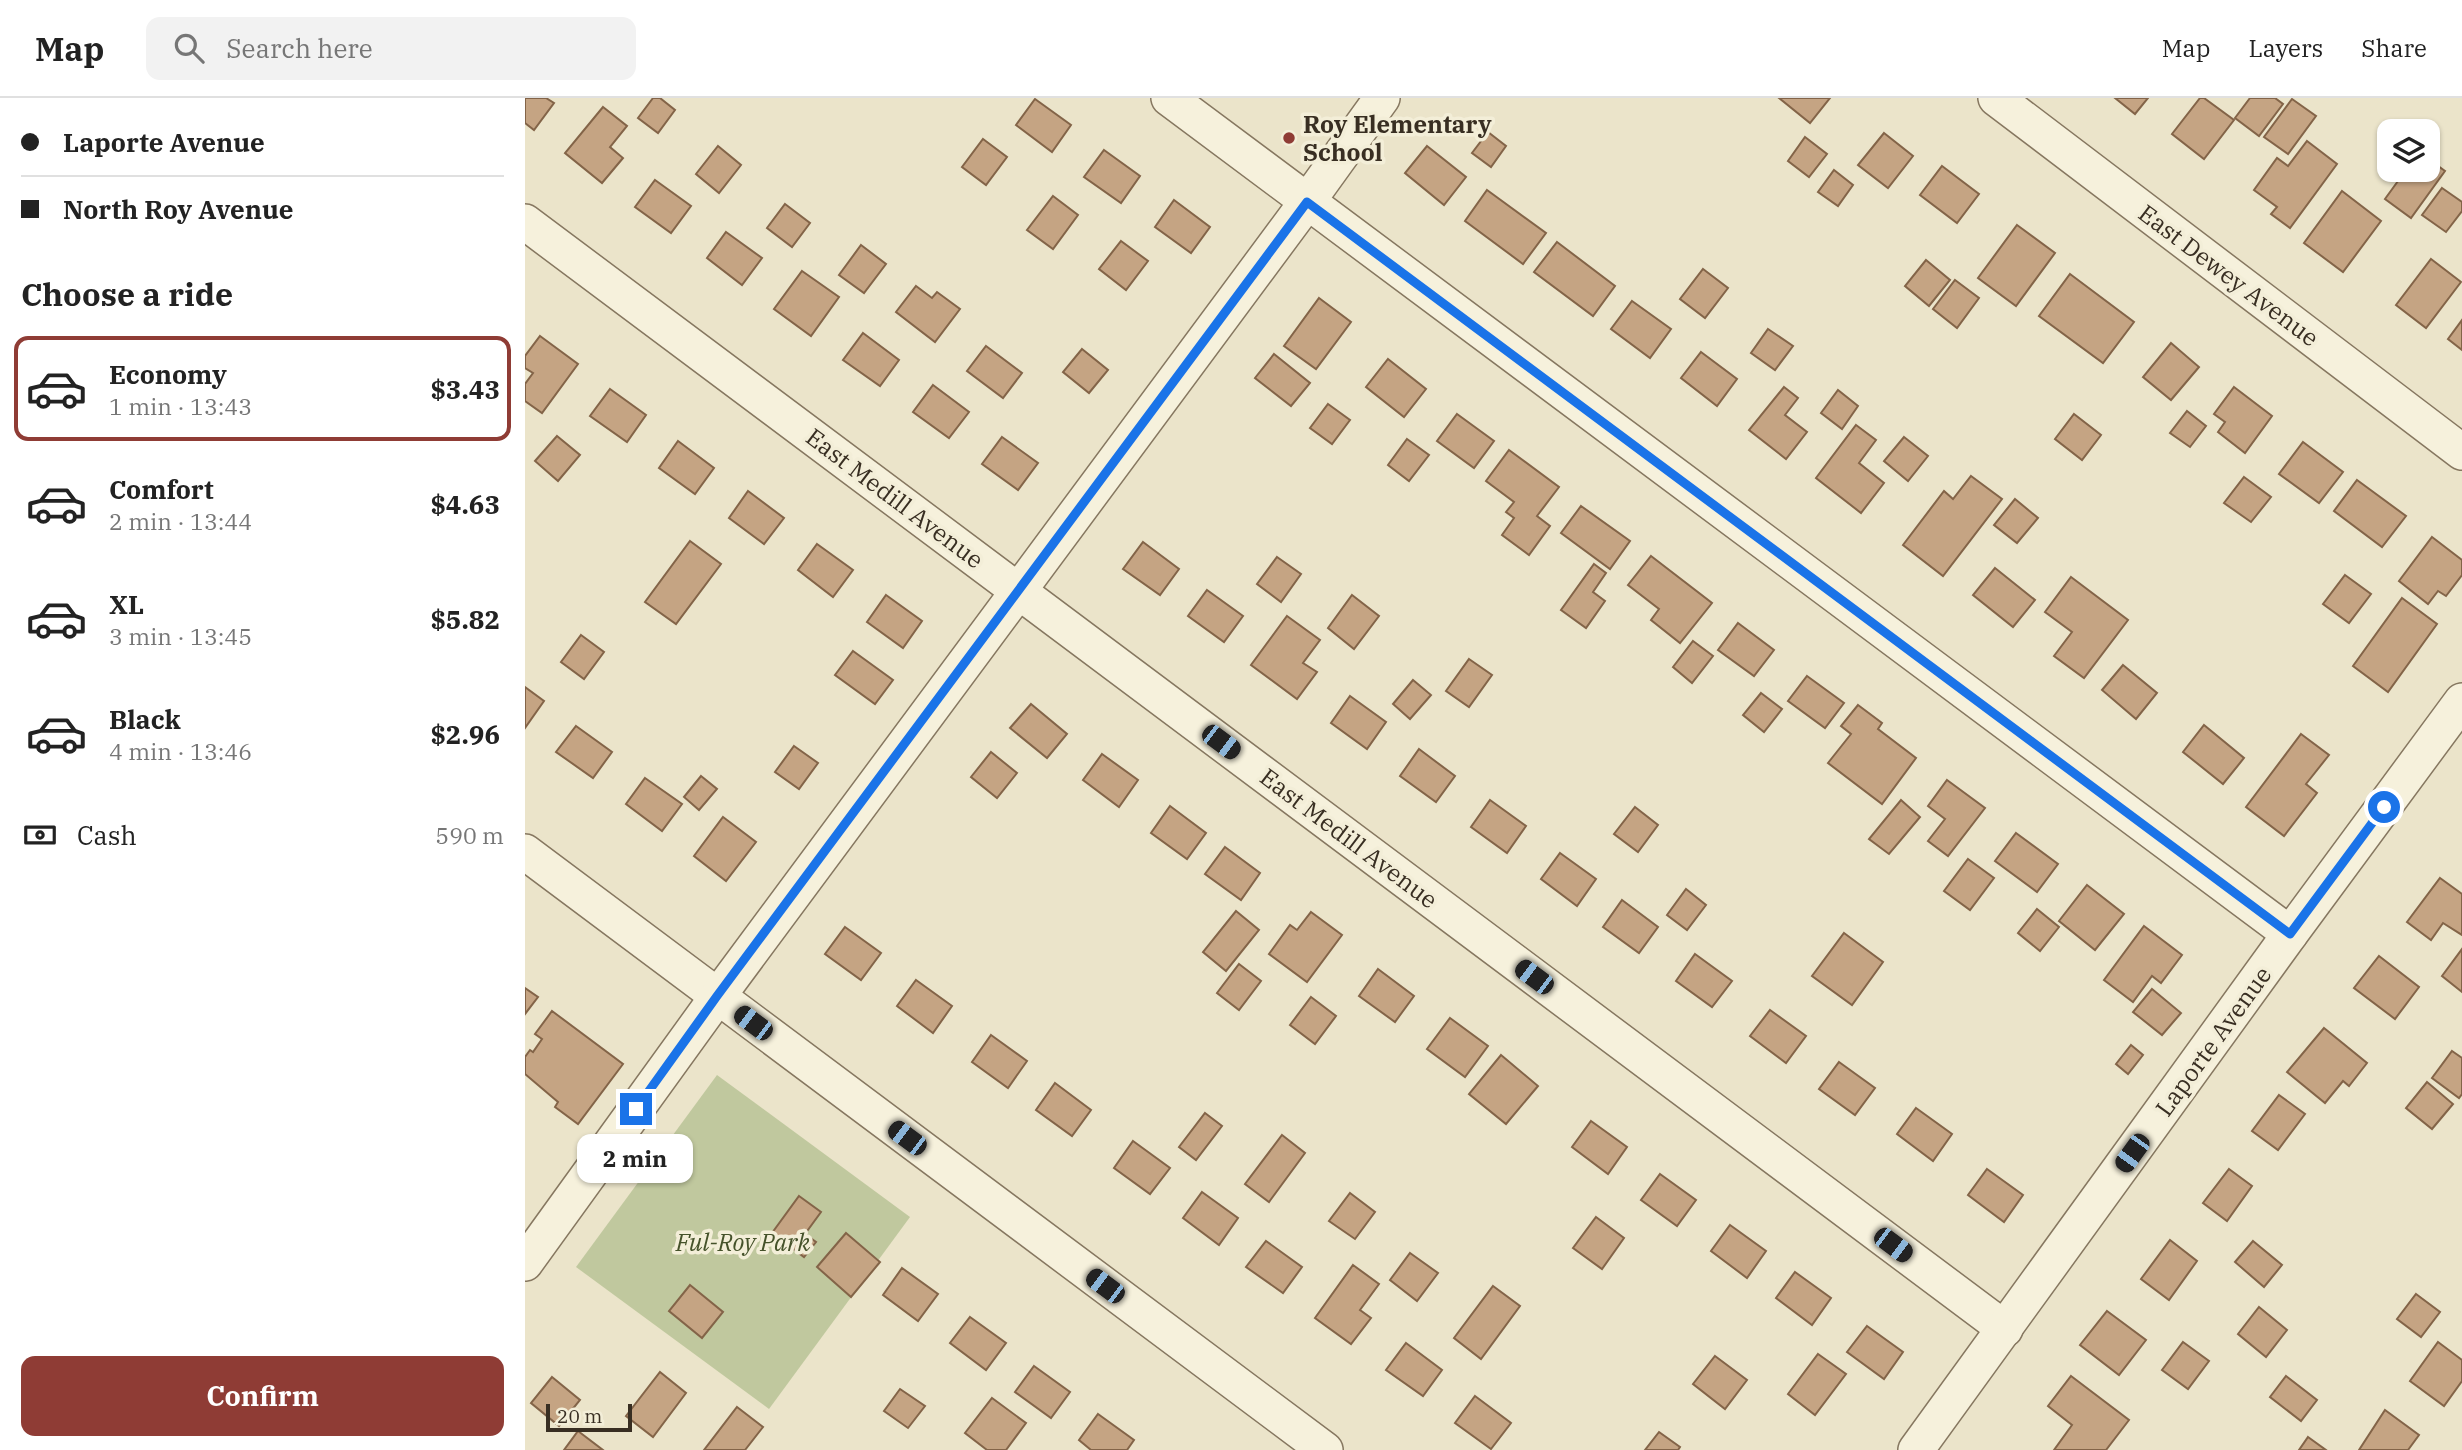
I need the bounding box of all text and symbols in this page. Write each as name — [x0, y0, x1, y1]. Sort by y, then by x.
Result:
search box — [146, 17, 636, 80]
text: Map — [35, 27, 104, 70]
icon: search — [170, 29, 208, 67]
text: Search here — [226, 31, 373, 65]
text: Map — [2162, 32, 2210, 64]
text: Layers — [2248, 32, 2323, 64]
text: Share — [2361, 32, 2427, 64]
place label: Roy Elementary School — [1303, 108, 1492, 168]
map controls — [2377, 119, 2440, 182]
button: layers — [2377, 119, 2440, 182]
text: Laporte Avenue — [63, 125, 265, 159]
marker: Roy Elementary School — [1281, 130, 1297, 146]
text: North Roy Avenue — [63, 192, 293, 226]
street label: East Dewey Avenue — [2132, 197, 2326, 353]
text: Choose a ride — [21, 273, 233, 315]
icon: car — [25, 357, 88, 420]
text: Economy — [109, 357, 227, 391]
text: $3.43 — [430, 372, 500, 406]
text: 1 min · 13:43 — [109, 391, 252, 421]
street label: East Medill Avenue — [800, 421, 990, 575]
icon: car — [25, 472, 88, 535]
text: Comfort — [109, 472, 214, 506]
text: $4.63 — [430, 487, 500, 521]
text: 2 min · 13:44 — [109, 506, 252, 536]
icon: car — [25, 587, 88, 650]
text: XL — [109, 587, 144, 621]
text: $5.82 — [430, 602, 500, 636]
text: 3 min · 13:45 — [109, 621, 252, 651]
icon: car — [25, 702, 88, 765]
text: Black — [109, 702, 181, 736]
text: $2.96 — [430, 717, 500, 751]
car — [1198, 721, 1245, 763]
text: 4 min · 13:46 — [109, 736, 252, 766]
street label: East Medill Avenue — [1254, 761, 1444, 915]
route start — [2368, 791, 2400, 823]
icon: cash — [21, 816, 59, 854]
text: Cash — [77, 818, 137, 852]
text: 590 m — [435, 820, 504, 850]
car — [1511, 956, 1558, 998]
street label: Laporte Avenue — [2148, 960, 2278, 1122]
car — [730, 1002, 777, 1044]
route end — [620, 1093, 652, 1125]
car — [884, 1117, 931, 1159]
car — [2112, 1130, 2153, 1176]
callout: 2 min — [578, 1134, 694, 1182]
text: 2 min — [603, 1143, 667, 1173]
car — [1870, 1224, 1917, 1266]
park label: Ful-Roy Park — [675, 1226, 810, 1258]
car — [1082, 1265, 1129, 1307]
button: Confirm — [21, 1356, 504, 1436]
scale bar — [546, 1401, 632, 1433]
text: 20 m — [557, 1404, 602, 1428]

